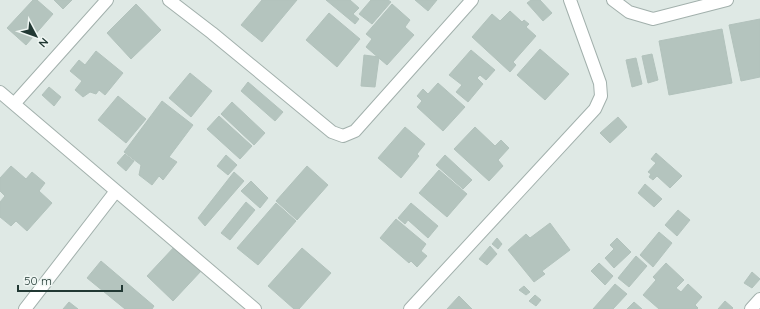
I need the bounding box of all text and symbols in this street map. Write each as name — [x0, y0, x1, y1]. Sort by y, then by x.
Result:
north arrow — [16, 16, 56, 56]
text: N — [36, 35, 51, 50]
scale bar — [18, 267, 122, 293]
text: 50 m — [24, 273, 52, 288]

